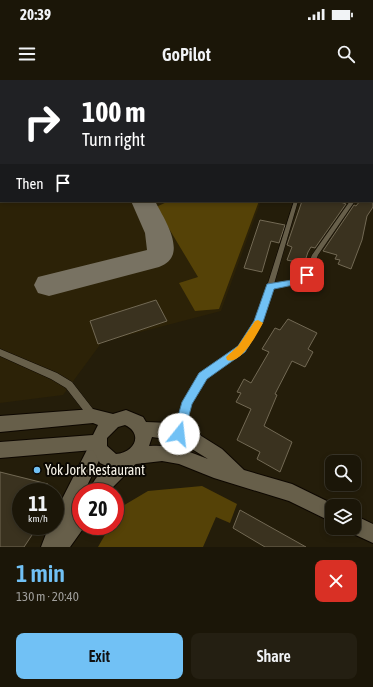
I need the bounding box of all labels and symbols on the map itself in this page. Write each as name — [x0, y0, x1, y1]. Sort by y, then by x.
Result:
pin — [290, 258, 324, 292]
position arrow — [158, 413, 200, 455]
place label: Yok Jork Restaurant — [45, 462, 145, 478]
marker: Yok Jork Restaurant — [32, 465, 42, 475]
speed limit sign: 20 — [72, 483, 124, 535]

